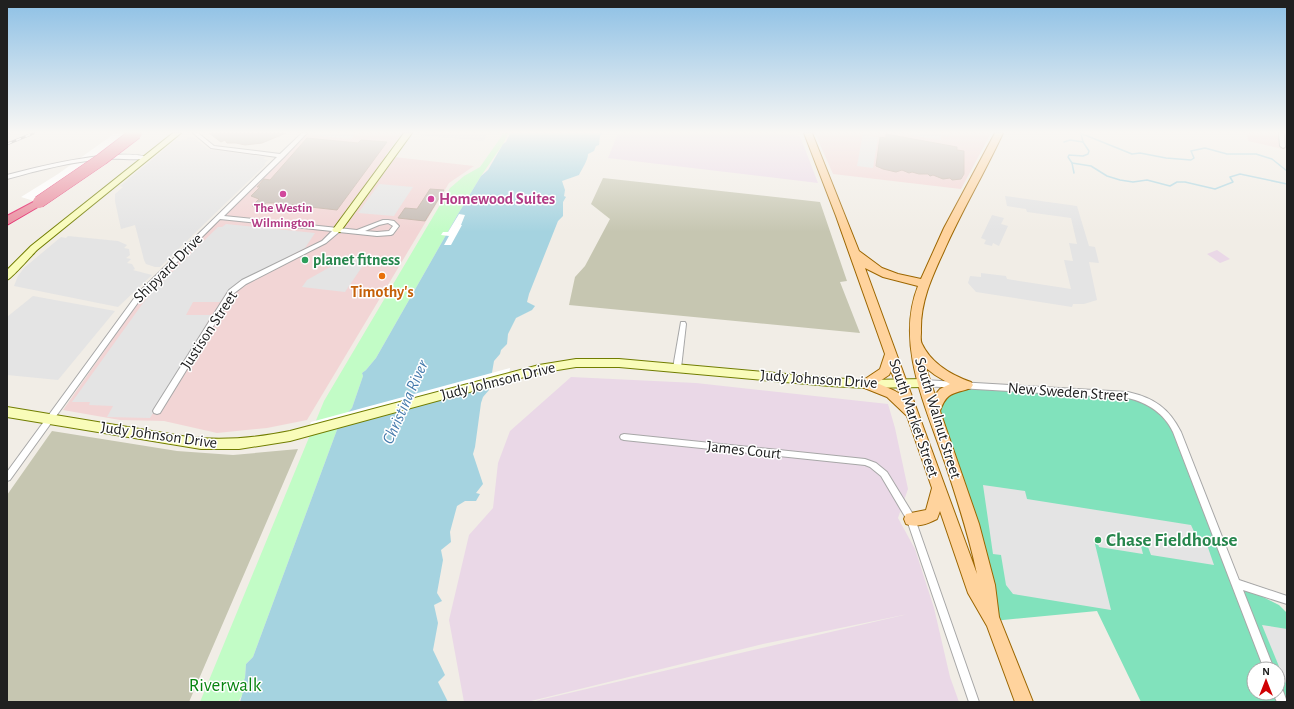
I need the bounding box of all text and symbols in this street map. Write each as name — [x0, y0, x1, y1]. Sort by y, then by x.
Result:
marker: The Westin Wilmington — [278, 189, 288, 199]
place label: Homewood Suites — [439, 191, 555, 207]
marker: Homewood Suites — [426, 194, 436, 204]
place label: The Westin Wilmington — [251, 202, 315, 230]
street label: Shipyard Drive — [130, 230, 206, 306]
place label: planet fitness — [313, 252, 400, 268]
marker: planet fitness — [300, 255, 310, 265]
marker: Timothy's — [377, 271, 387, 281]
place label: Timothy's — [350, 284, 414, 301]
street label: Justison Street — [178, 288, 240, 372]
street label: South Walnut Street — [912, 355, 964, 481]
water label: Christina River — [379, 357, 431, 446]
street label: South Market Street — [886, 357, 942, 479]
street label: Judy Johnson Drive — [439, 359, 557, 404]
street label: Judy Johnson Drive — [760, 367, 878, 392]
street label: New Sweden Street — [1007, 380, 1129, 404]
street label: Judy Johnson Drive — [100, 419, 218, 452]
street label: James Court — [706, 438, 782, 462]
place label: Chase Fieldhouse — [1106, 531, 1238, 550]
marker: Chase Fieldhouse — [1093, 535, 1103, 545]
north arrow — [1246, 661, 1286, 701]
text: N — [1262, 666, 1270, 677]
park label: Riverwalk — [189, 676, 262, 695]

